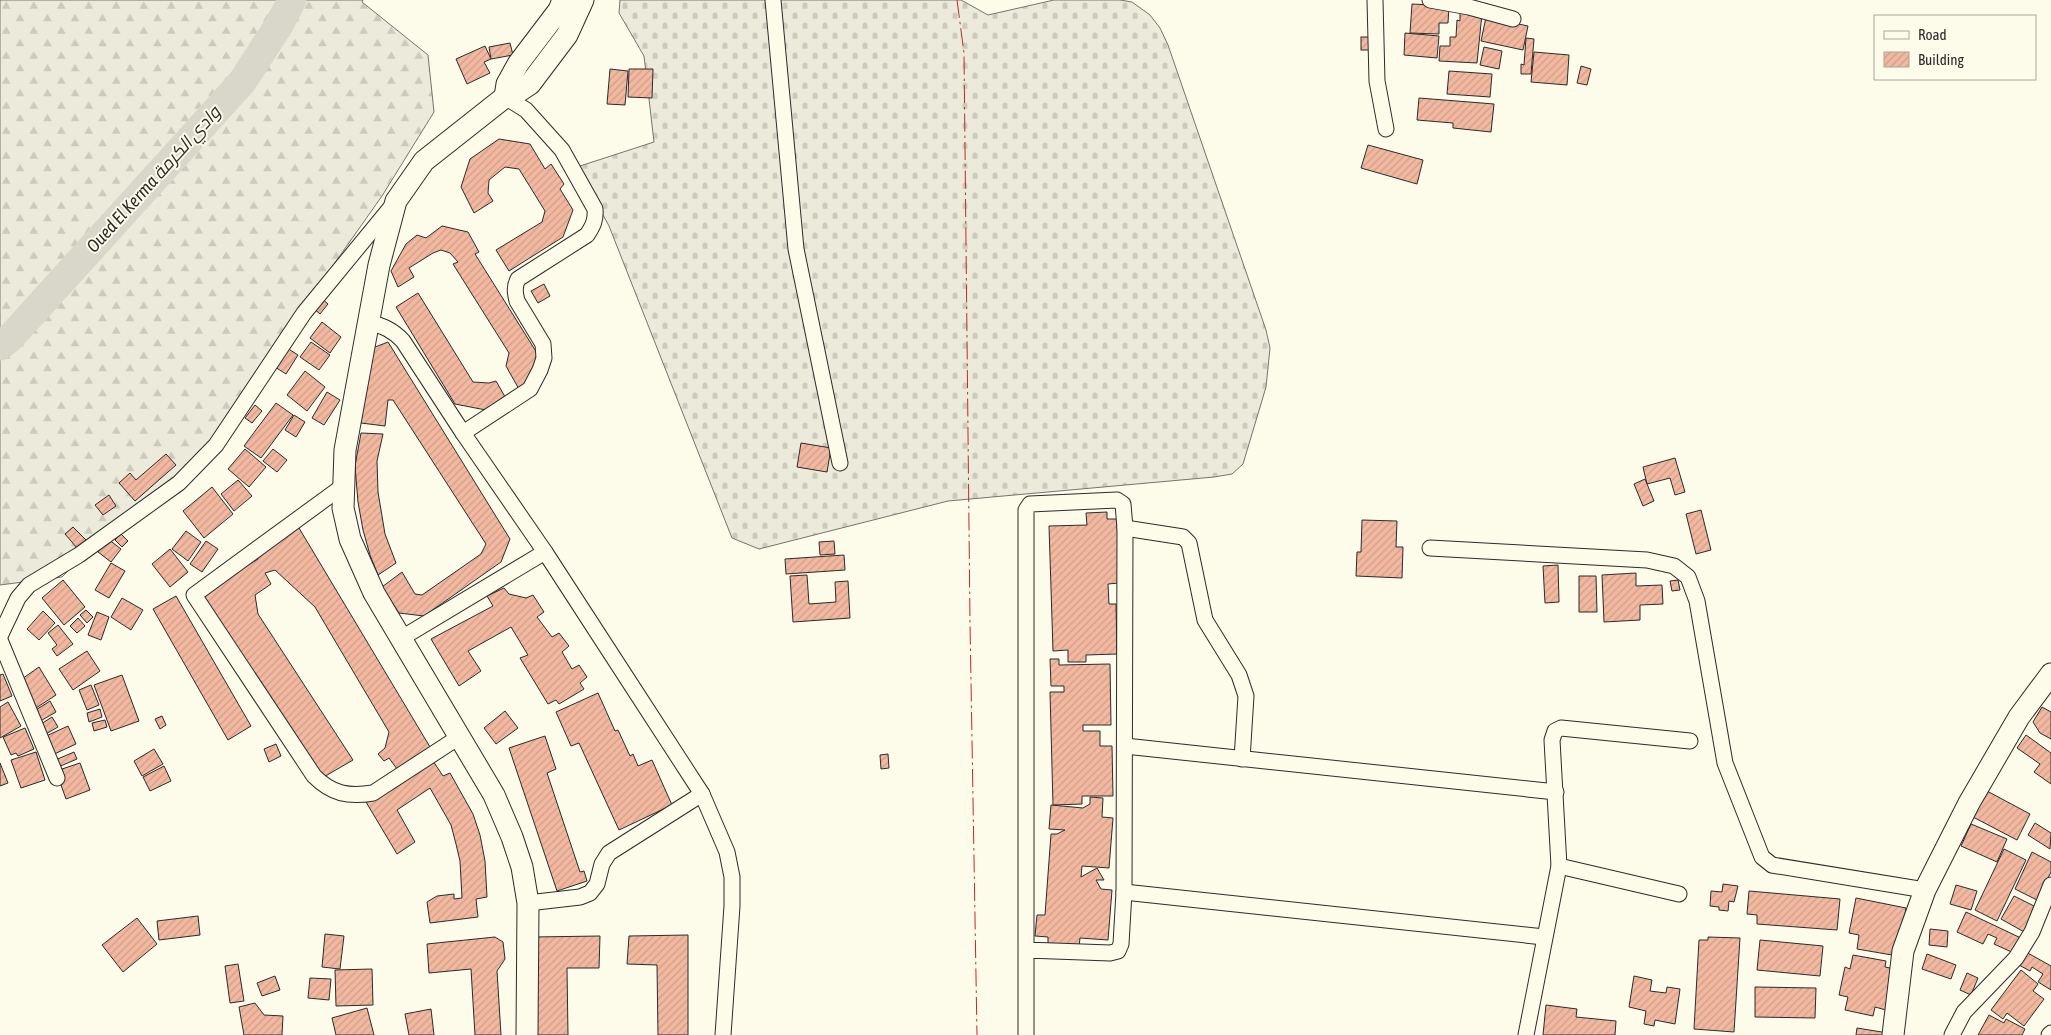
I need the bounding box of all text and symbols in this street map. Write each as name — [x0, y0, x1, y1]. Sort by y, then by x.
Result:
legend — [1874, 15, 2036, 80]
text: Road — [1918, 26, 1947, 43]
text: Building — [1918, 51, 1964, 68]
water label: Oued El Kerma وادي الكرمة — [82, 101, 228, 259]

